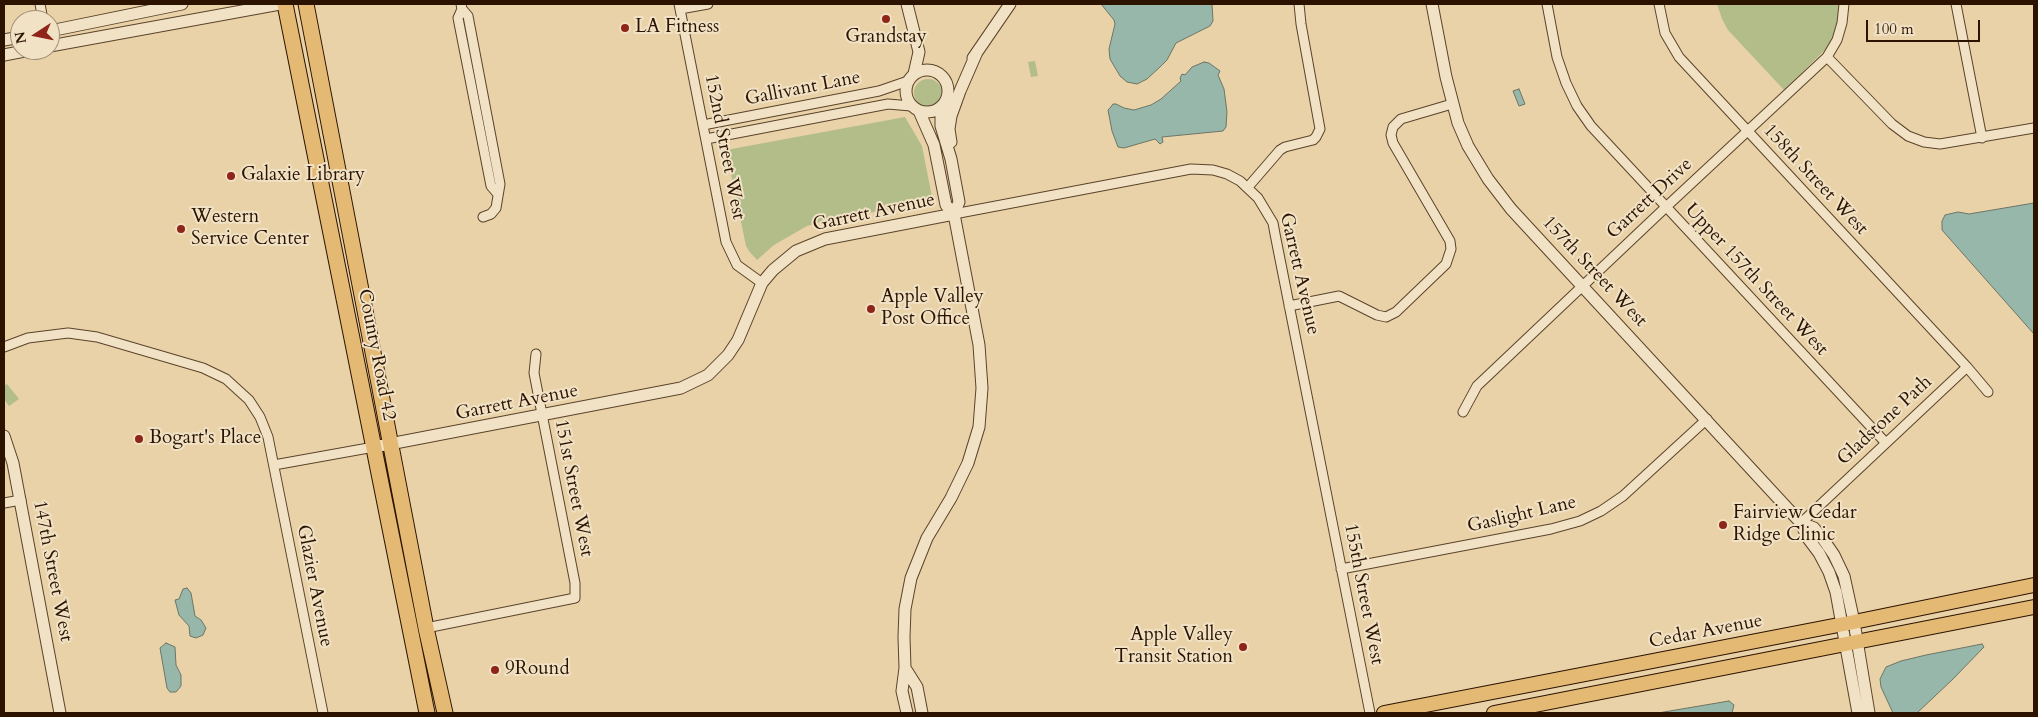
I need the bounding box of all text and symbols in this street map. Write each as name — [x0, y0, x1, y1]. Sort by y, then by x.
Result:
north arrow — [10, 10, 60, 60]
scale bar — [1868, 10, 1982, 42]
marker: Grandstay — [880, 13, 892, 25]
place label: LA Fitness — [635, 17, 719, 39]
text: 100 m — [1874, 19, 1914, 39]
marker: LA Fitness — [619, 22, 631, 34]
place label: Grandstay — [845, 27, 927, 49]
text: N — [10, 30, 31, 46]
street label: Gallivant Lane — [743, 67, 863, 111]
street label: 152nd Street West — [699, 72, 749, 222]
street label: 158th Street West — [1758, 120, 1872, 240]
street label: Garrett Drive — [1602, 154, 1698, 244]
place label: Galaxie Library — [241, 165, 365, 187]
marker: Galaxie Library — [225, 170, 237, 182]
street label: Garrett Avenue — [811, 189, 937, 237]
street label: Upper 157th Street West — [1679, 199, 1833, 361]
place label: Western Service Center — [191, 207, 309, 251]
street label: Garrett Avenue — [1274, 211, 1324, 337]
street label: 157th Street West — [1537, 212, 1651, 332]
marker: Western Service Center — [175, 223, 187, 235]
street label: County Road 42 — [352, 287, 400, 423]
place label: Apple Valley Post Office — [881, 287, 984, 331]
marker: Apple Valley Post Office — [865, 303, 877, 315]
street label: Gladstone Path — [1833, 371, 1937, 471]
street label: Garrett Avenue — [454, 380, 580, 426]
street label: 151st Street West — [549, 417, 597, 559]
place label: Bogart's Place — [149, 428, 261, 450]
marker: Bogart's Place — [133, 433, 145, 445]
street label: Gaslight Lane — [1465, 491, 1579, 539]
street label: 147th Street West — [27, 498, 77, 644]
place label: Fairview Cedar Ridge Clinic — [1733, 503, 1857, 547]
marker: Fairview Cedar Ridge Clinic — [1717, 519, 1729, 531]
street label: 155th Street West — [1338, 521, 1388, 667]
street label: Glazier Avenue — [291, 523, 337, 649]
street label: Cedar Avenue — [1647, 610, 1765, 654]
place label: Apple Valley Transit Station — [1114, 625, 1233, 669]
marker: Apple Valley Transit Station — [1237, 641, 1249, 653]
place label: 9Round — [505, 659, 570, 681]
marker: 9Round — [489, 664, 501, 676]

